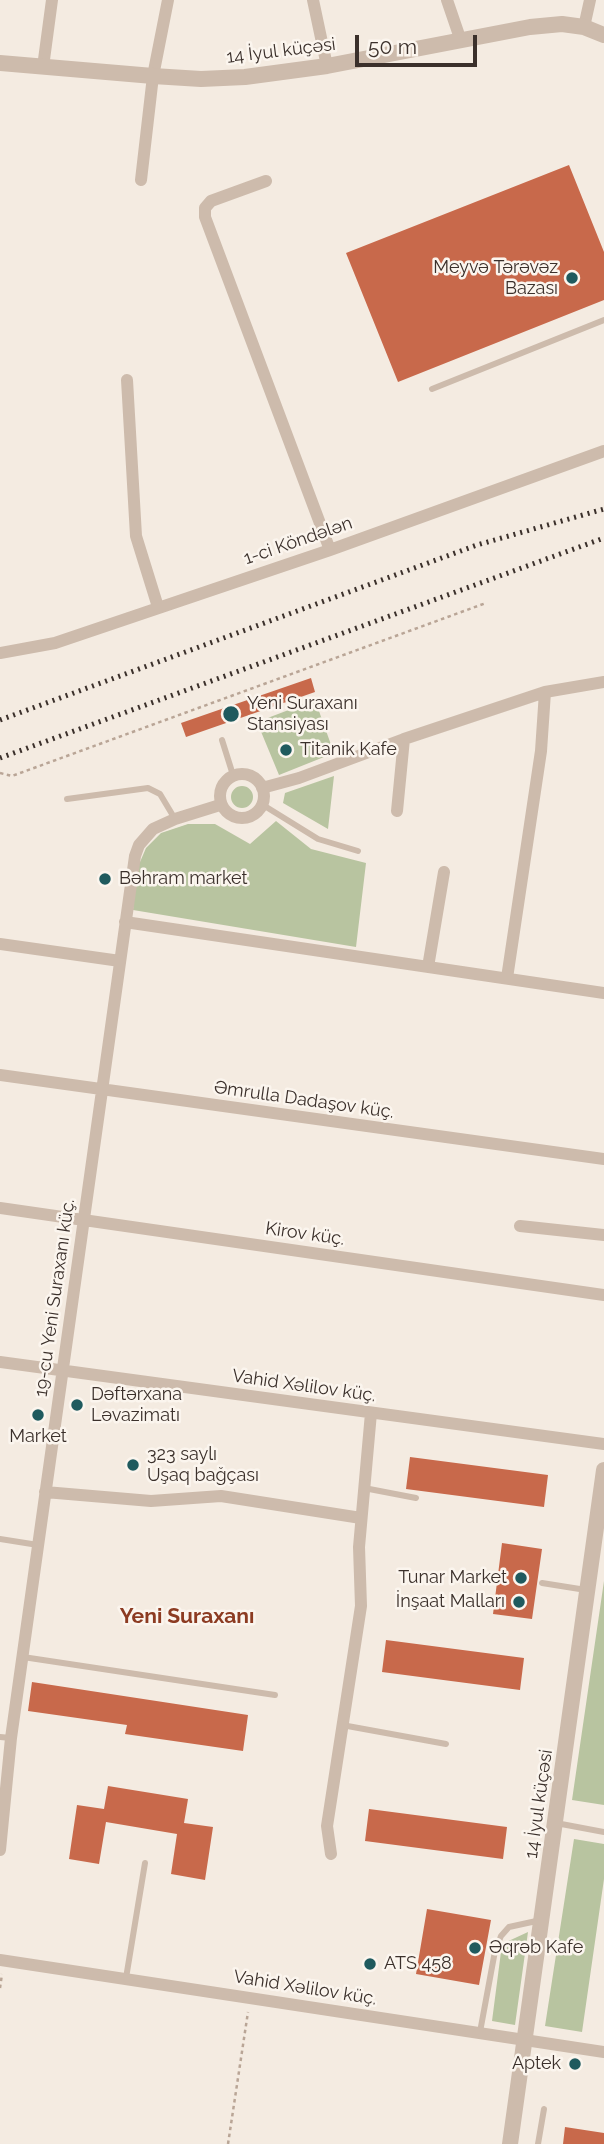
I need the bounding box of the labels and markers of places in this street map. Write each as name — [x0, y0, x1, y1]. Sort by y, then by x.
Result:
place label: Meyvə Tərəvəz Bazası — [433, 257, 558, 300]
marker: Meyvə Tərəvəz Bazası — [564, 270, 580, 286]
place label: Yeni Suraxanı Stansiyası — [247, 693, 358, 736]
marker: Yeni Suraxanı Stansiyası — [221, 704, 241, 724]
place label: Titanik Kafe — [300, 739, 397, 761]
marker: Titanik Kafe — [278, 742, 294, 758]
place label: Bәhram market — [119, 868, 248, 890]
marker: Bәhram market — [97, 871, 113, 887]
place label: Dəftərxana Ləvazimatı — [91, 1384, 182, 1426]
marker: Dəftərxana Ləvazimatı — [69, 1397, 85, 1413]
marker: Market — [30, 1407, 46, 1423]
place label: Market — [9, 1426, 67, 1448]
place label: 323 saylı Uşaq bağçası — [147, 1444, 259, 1486]
marker: 323 saylı Uşaq bağçası — [125, 1457, 141, 1473]
place label: Tunar Market — [398, 1567, 507, 1589]
marker: Tunar Market — [513, 1570, 529, 1586]
place label: İnşaat Malları — [396, 1591, 505, 1613]
marker: İnşaat Malları — [511, 1594, 527, 1610]
place label: Əqrəb Kafe — [489, 1937, 583, 1959]
marker: Əqrəb Kafe — [467, 1940, 483, 1956]
place label: ATS 458 — [384, 1953, 452, 1975]
marker: ATS 458 — [362, 1956, 378, 1972]
place label: Aptek — [512, 2053, 561, 2075]
marker: Aptek — [567, 2056, 583, 2072]

